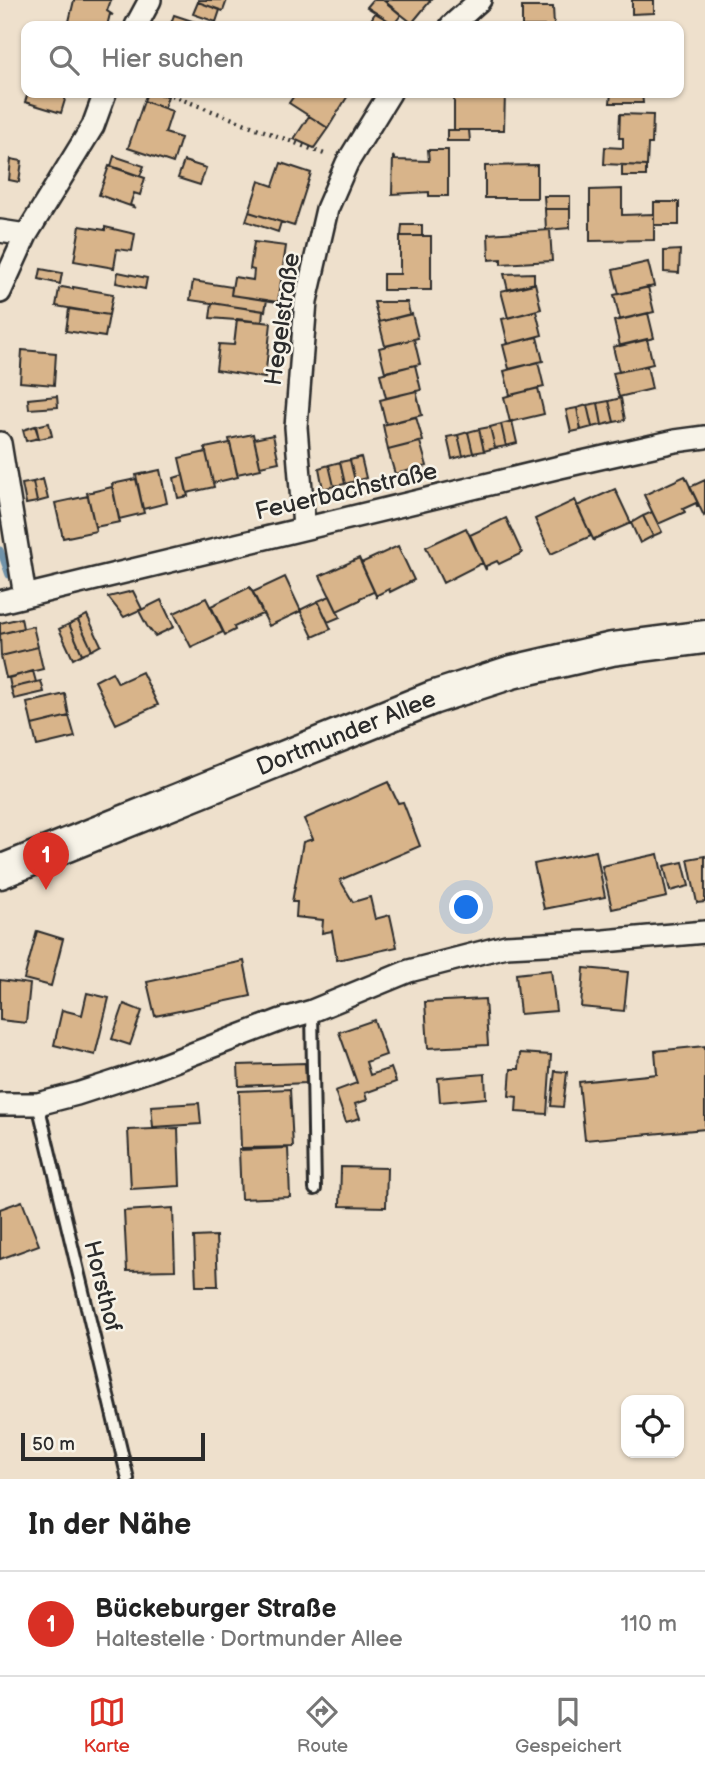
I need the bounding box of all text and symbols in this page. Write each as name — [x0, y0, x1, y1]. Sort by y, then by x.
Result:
search box — [21, 21, 684, 98]
icon: search — [45, 41, 83, 79]
text: Hier suchen — [101, 44, 244, 75]
street label: Hegelstraße — [259, 251, 306, 387]
street label: Feuerbachstraße — [252, 456, 440, 527]
street label: Dortmunder Allee — [252, 684, 440, 782]
pin: 1 — [23, 832, 69, 890]
your location — [449, 890, 483, 924]
street label: Horsthof — [77, 1237, 128, 1335]
map controls — [621, 1395, 684, 1458]
button: locate — [621, 1395, 684, 1458]
scale bar — [21, 1430, 205, 1462]
text: 50 m — [32, 1433, 75, 1456]
text: In der Nähe — [28, 1507, 191, 1543]
text: Bückeburger Straße — [95, 1594, 337, 1625]
text: 1 — [46, 1610, 56, 1638]
text: 110 m — [620, 1610, 677, 1638]
text: Haltestelle · Dortmunder Allee — [95, 1625, 403, 1653]
tab: Karte — [83, 1693, 130, 1758]
tab: Route — [297, 1693, 348, 1758]
tab: Gespeichert — [515, 1693, 622, 1758]

